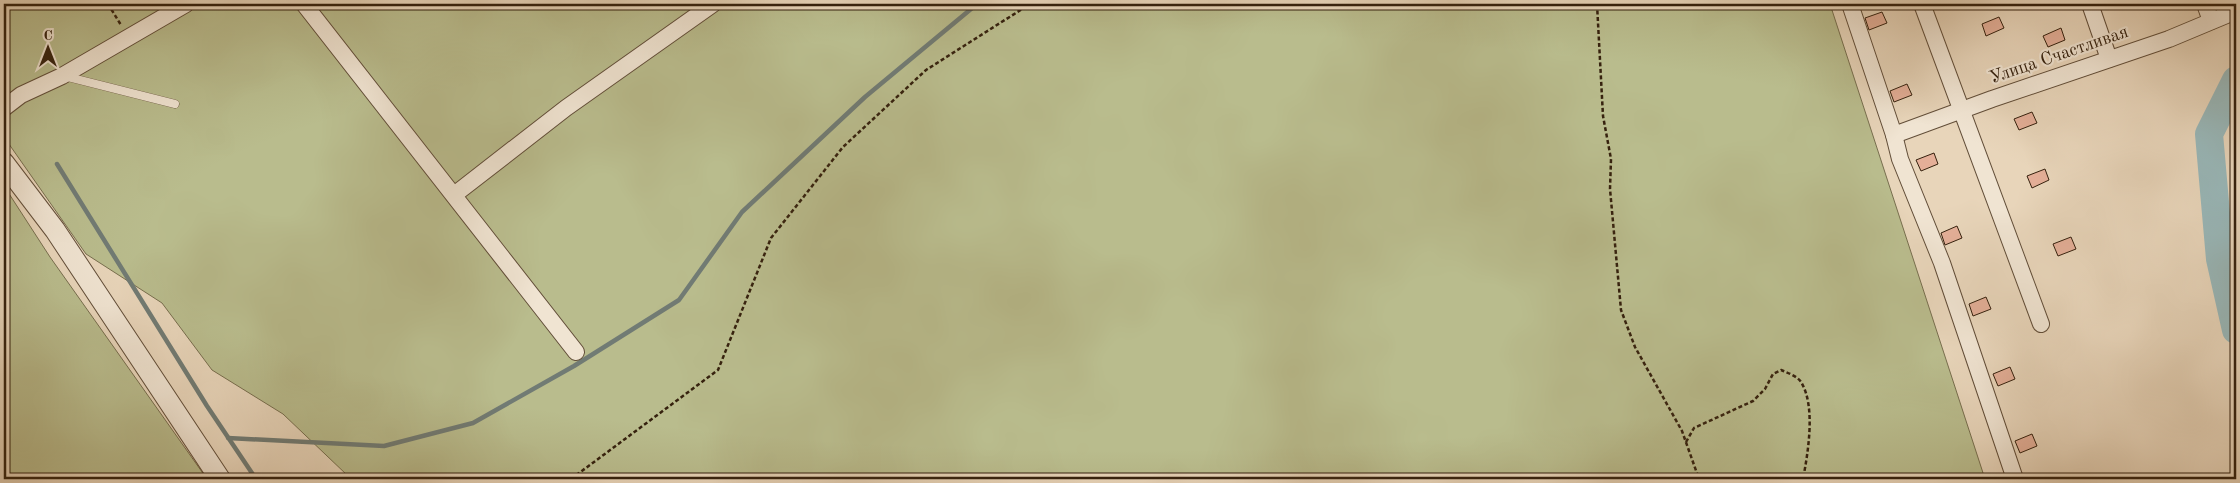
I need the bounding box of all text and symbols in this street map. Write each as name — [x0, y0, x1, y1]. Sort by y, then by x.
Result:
north arrow — [22, 22, 72, 72]
street label: Улица Счастливая — [1987, 23, 2131, 87]
text: С — [43, 29, 53, 43]

